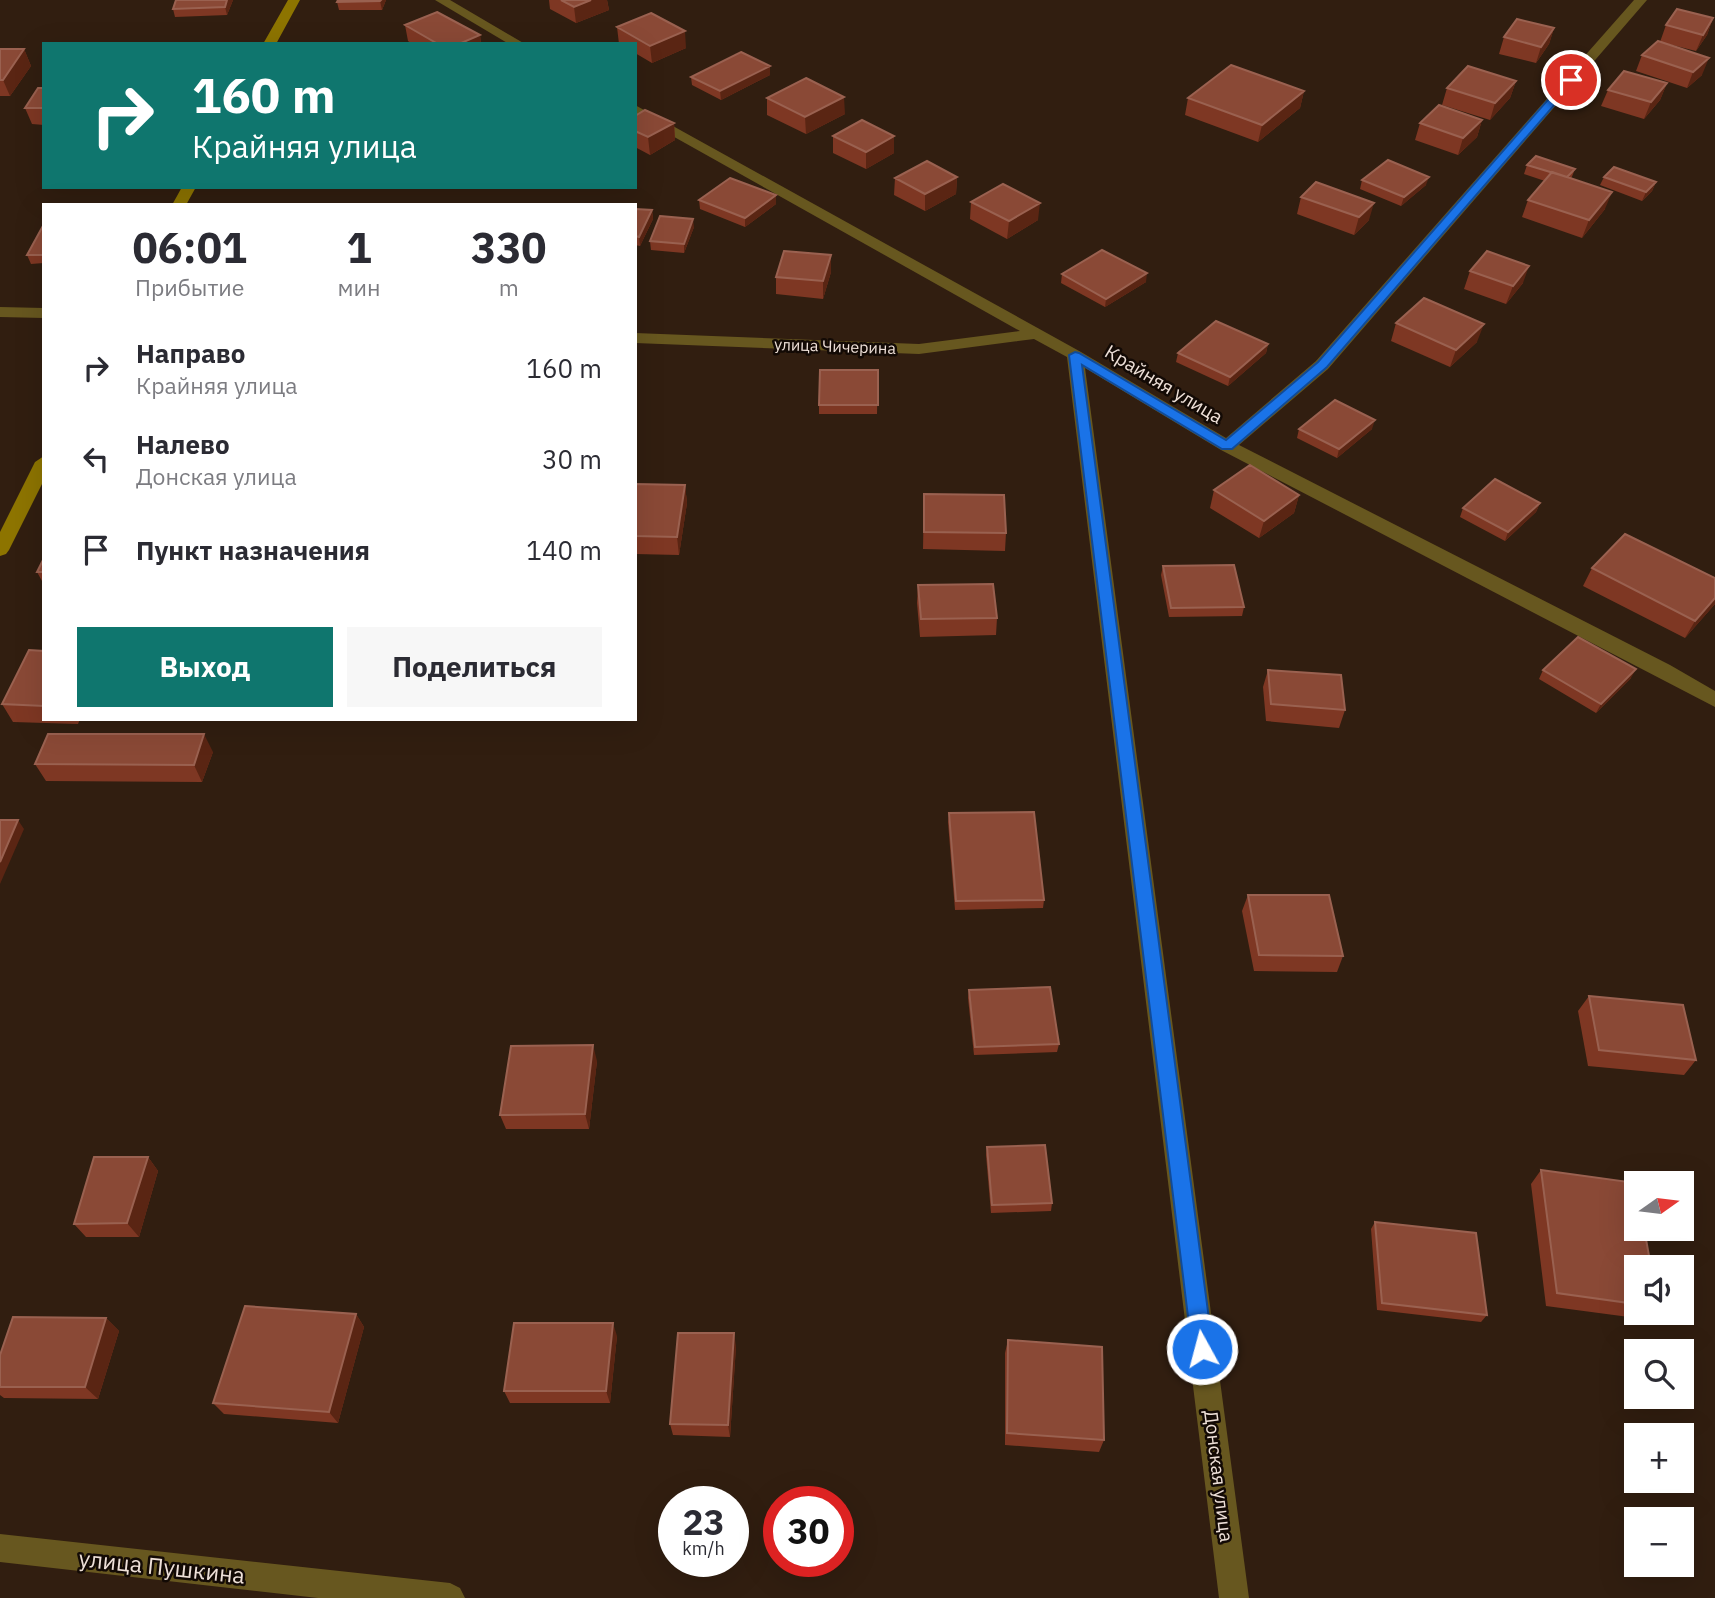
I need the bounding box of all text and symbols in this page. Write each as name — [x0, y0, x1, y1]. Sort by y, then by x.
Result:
pin — [1541, 50, 1601, 110]
icon: arrive — [1552, 61, 1590, 99]
text: 160 m — [192, 63, 336, 126]
icon: right — [77, 70, 168, 161]
text: Крайняя улица — [192, 125, 417, 167]
text: 06:01 — [132, 220, 247, 275]
text: 1 — [346, 220, 372, 275]
text: 330 — [471, 220, 547, 275]
text: Прибытие — [135, 272, 244, 302]
text: мин — [337, 272, 381, 302]
text: m — [499, 272, 519, 302]
street label: улица Чичерина — [774, 334, 897, 358]
text: Направо — [136, 336, 245, 370]
street label: Крайняя улица — [1101, 339, 1227, 429]
icon: right — [77, 349, 115, 387]
text: 160 m — [526, 351, 602, 385]
text: Крайняя улица — [136, 370, 298, 400]
text: Налево — [136, 427, 230, 461]
icon: left — [77, 440, 115, 478]
text: 30 m — [542, 442, 602, 476]
text: Донская улица — [136, 461, 297, 491]
icon: arrive — [77, 531, 115, 569]
text: Пункт назначения — [136, 533, 370, 567]
text: 140 m — [526, 533, 602, 567]
button: Выход — [77, 627, 333, 707]
button: Поделиться — [347, 627, 602, 707]
north arrow — [1624, 1171, 1694, 1241]
map controls — [1624, 1171, 1694, 1577]
button: sound — [1624, 1255, 1694, 1325]
position arrow — [1165, 1312, 1239, 1386]
button: search — [1624, 1339, 1694, 1409]
street label: Донская улица — [1199, 1409, 1239, 1543]
button: + — [1624, 1423, 1694, 1493]
speed limit sign: 30 — [763, 1486, 854, 1577]
text: 23 — [682, 1499, 725, 1545]
button: − — [1624, 1507, 1694, 1577]
text: km/h — [682, 1537, 725, 1560]
street label: улица Пушкина — [77, 1542, 247, 1590]

